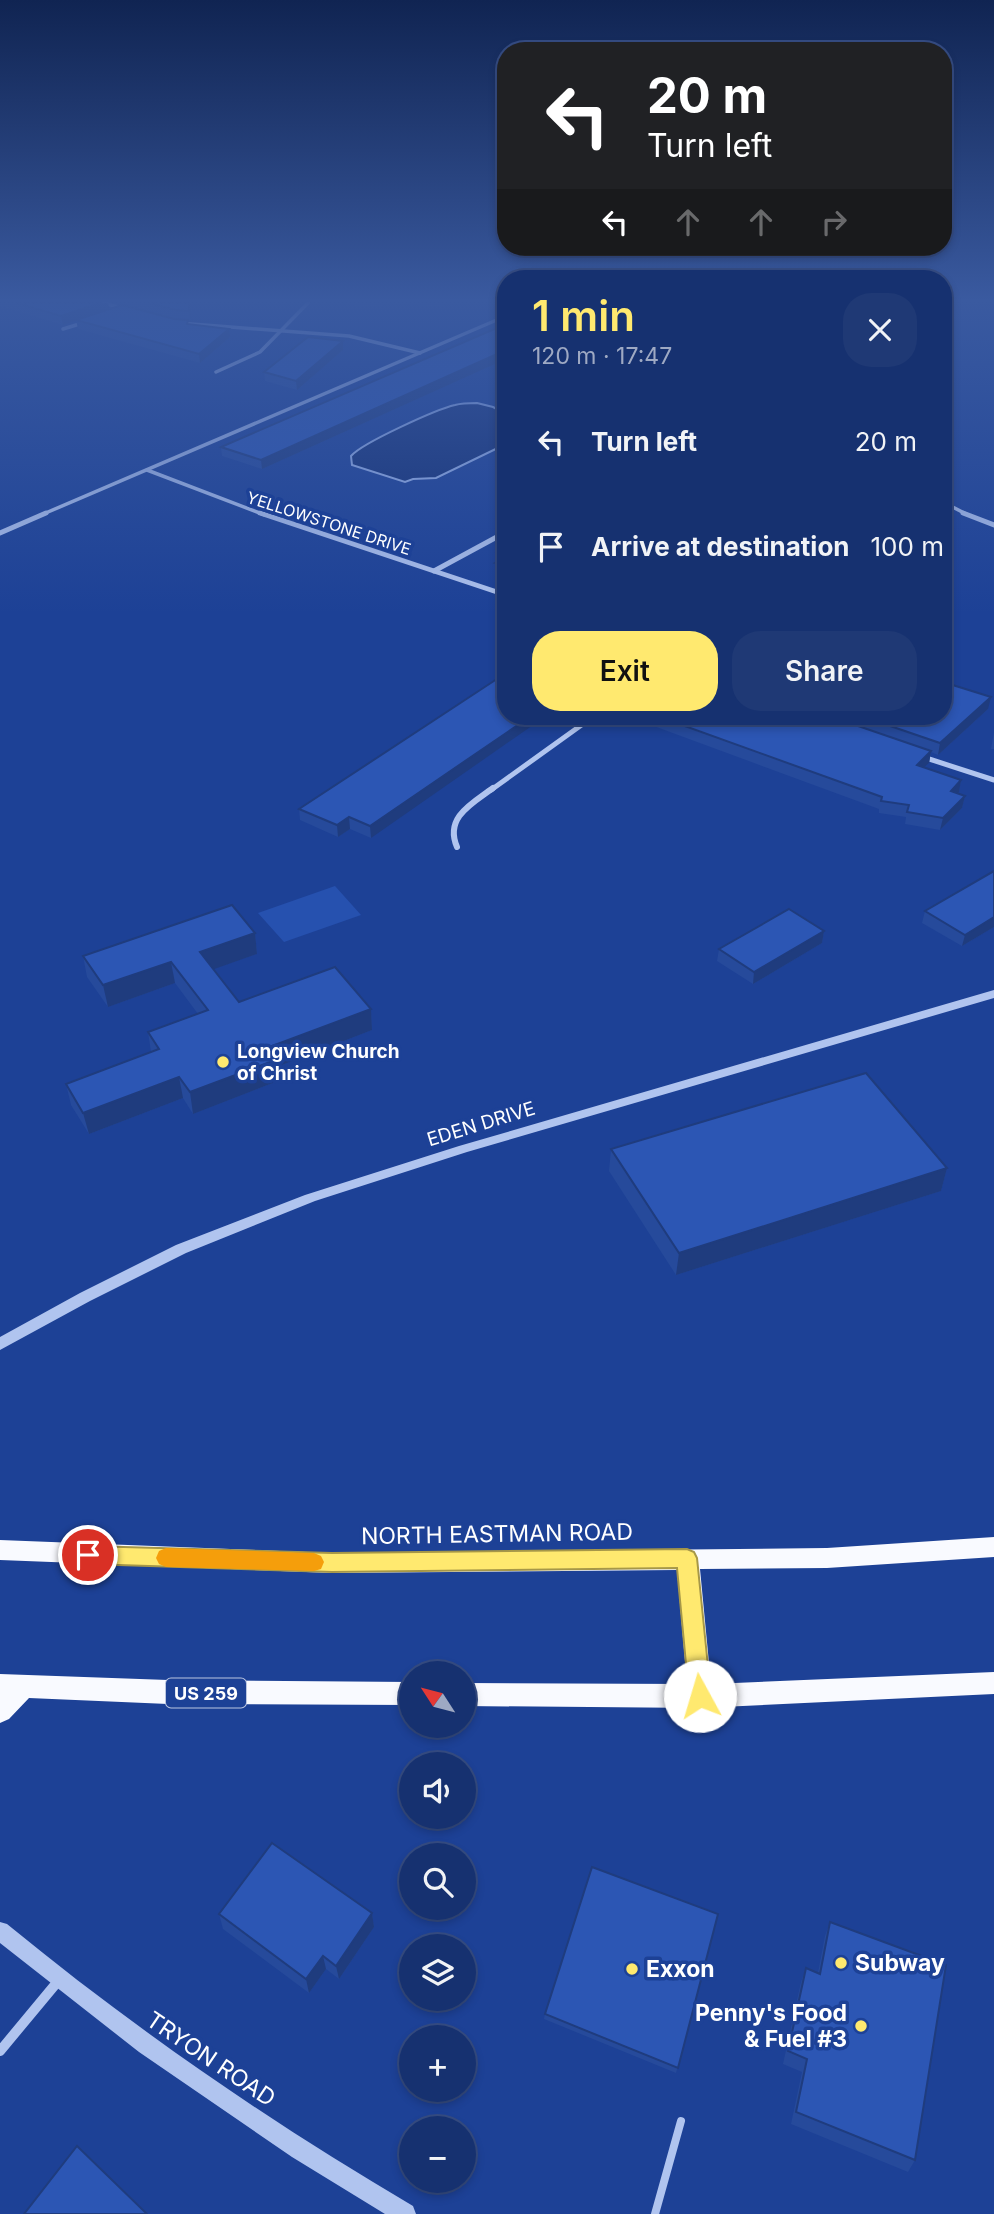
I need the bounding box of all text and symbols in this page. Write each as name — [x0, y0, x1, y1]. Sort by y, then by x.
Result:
text: 20 m — [647, 66, 767, 125]
icon: left — [532, 70, 623, 161]
text: Turn left — [647, 126, 772, 165]
icon: left — [596, 203, 634, 241]
icon: ahead — [669, 203, 707, 241]
icon: ahead — [742, 203, 780, 241]
icon: right — [815, 203, 853, 241]
text: 1 min — [532, 290, 635, 341]
button: close — [843, 293, 917, 367]
text: 120 m · 17:47 — [532, 342, 672, 370]
icon: left — [532, 423, 570, 461]
text: Turn left — [591, 426, 697, 457]
text: 20 m — [855, 426, 917, 457]
street label: YELLOWSTONE DRIVE — [244, 487, 414, 559]
icon: arrive — [532, 528, 570, 566]
text: Arrive at destination — [591, 531, 850, 562]
text: 100 m — [871, 531, 944, 562]
button: Exit — [532, 631, 718, 711]
button: Share — [732, 631, 917, 711]
place label: Longview Church of Christ — [237, 1040, 399, 1085]
marker: Longview Church of Christ — [215, 1054, 231, 1070]
street label: EDEN DRIVE — [424, 1097, 538, 1151]
street label: NORTH EASTMAN ROAD — [361, 1518, 633, 1550]
pin — [58, 1525, 118, 1585]
icon: arrive — [69, 1536, 107, 1574]
position arrow — [663, 1659, 737, 1733]
north arrow — [399, 1661, 476, 1738]
map controls — [399, 1661, 476, 2193]
road number: US 259 — [166, 1678, 246, 1708]
button: sound — [399, 1752, 476, 1829]
button: search — [399, 1843, 476, 1920]
button: layers — [399, 1934, 476, 2011]
place label: Subway — [855, 1949, 945, 1977]
place label: Exxon — [646, 1955, 715, 1983]
marker: Subway — [833, 1955, 849, 1971]
marker: Exxon — [624, 1961, 640, 1977]
place label: Penny's Food & Fuel #3 — [695, 1999, 847, 2053]
street label: TRYON ROAD — [141, 2006, 281, 2112]
marker: Penny's Food & Fuel #3 — [853, 2018, 869, 2034]
button: + — [399, 2025, 476, 2102]
button: − — [399, 2116, 476, 2193]

